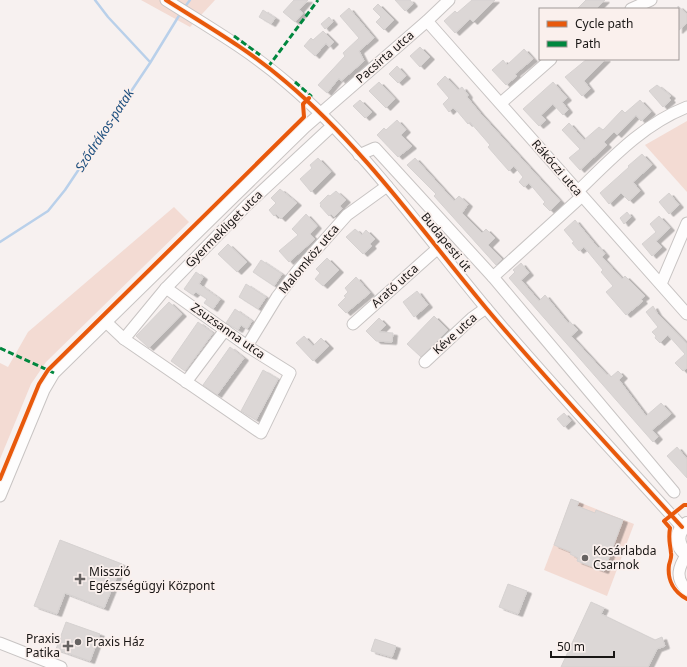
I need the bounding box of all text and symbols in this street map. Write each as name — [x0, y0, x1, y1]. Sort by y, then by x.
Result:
legend — [539, 8, 679, 60]
text: Cycle path — [575, 15, 633, 32]
street label: Pacsirta utca — [352, 27, 417, 87]
text: Path — [575, 35, 601, 52]
water label: Sződrákos-patak — [70, 84, 138, 175]
street label: Rákóczi utca — [528, 136, 587, 200]
street label: Gyermekliget utca — [181, 186, 266, 271]
street label: Budapesti út — [417, 209, 476, 275]
street label: Malomköz utca — [275, 220, 343, 297]
street label: Arató utca — [367, 260, 422, 311]
street label: Zsuzsanna utca — [188, 299, 269, 363]
street label: Kéve utca — [429, 309, 480, 358]
place label: Kosárlabda Csarnok — [593, 542, 656, 573]
marker: Kosárlabda Csarnok — [580, 553, 590, 563]
place label: Misszió Egészségügyi Központ — [89, 563, 216, 594]
marker: Misszió Egészségügyi Központ — [74, 573, 86, 585]
place label: Praxis Patika — [25, 630, 60, 661]
place label: Praxis Ház — [86, 633, 145, 650]
scale bar — [551, 633, 614, 659]
marker: Praxis Ház — [73, 637, 83, 647]
text: 50 m — [557, 638, 585, 655]
marker: Praxis Patika — [63, 641, 73, 651]

